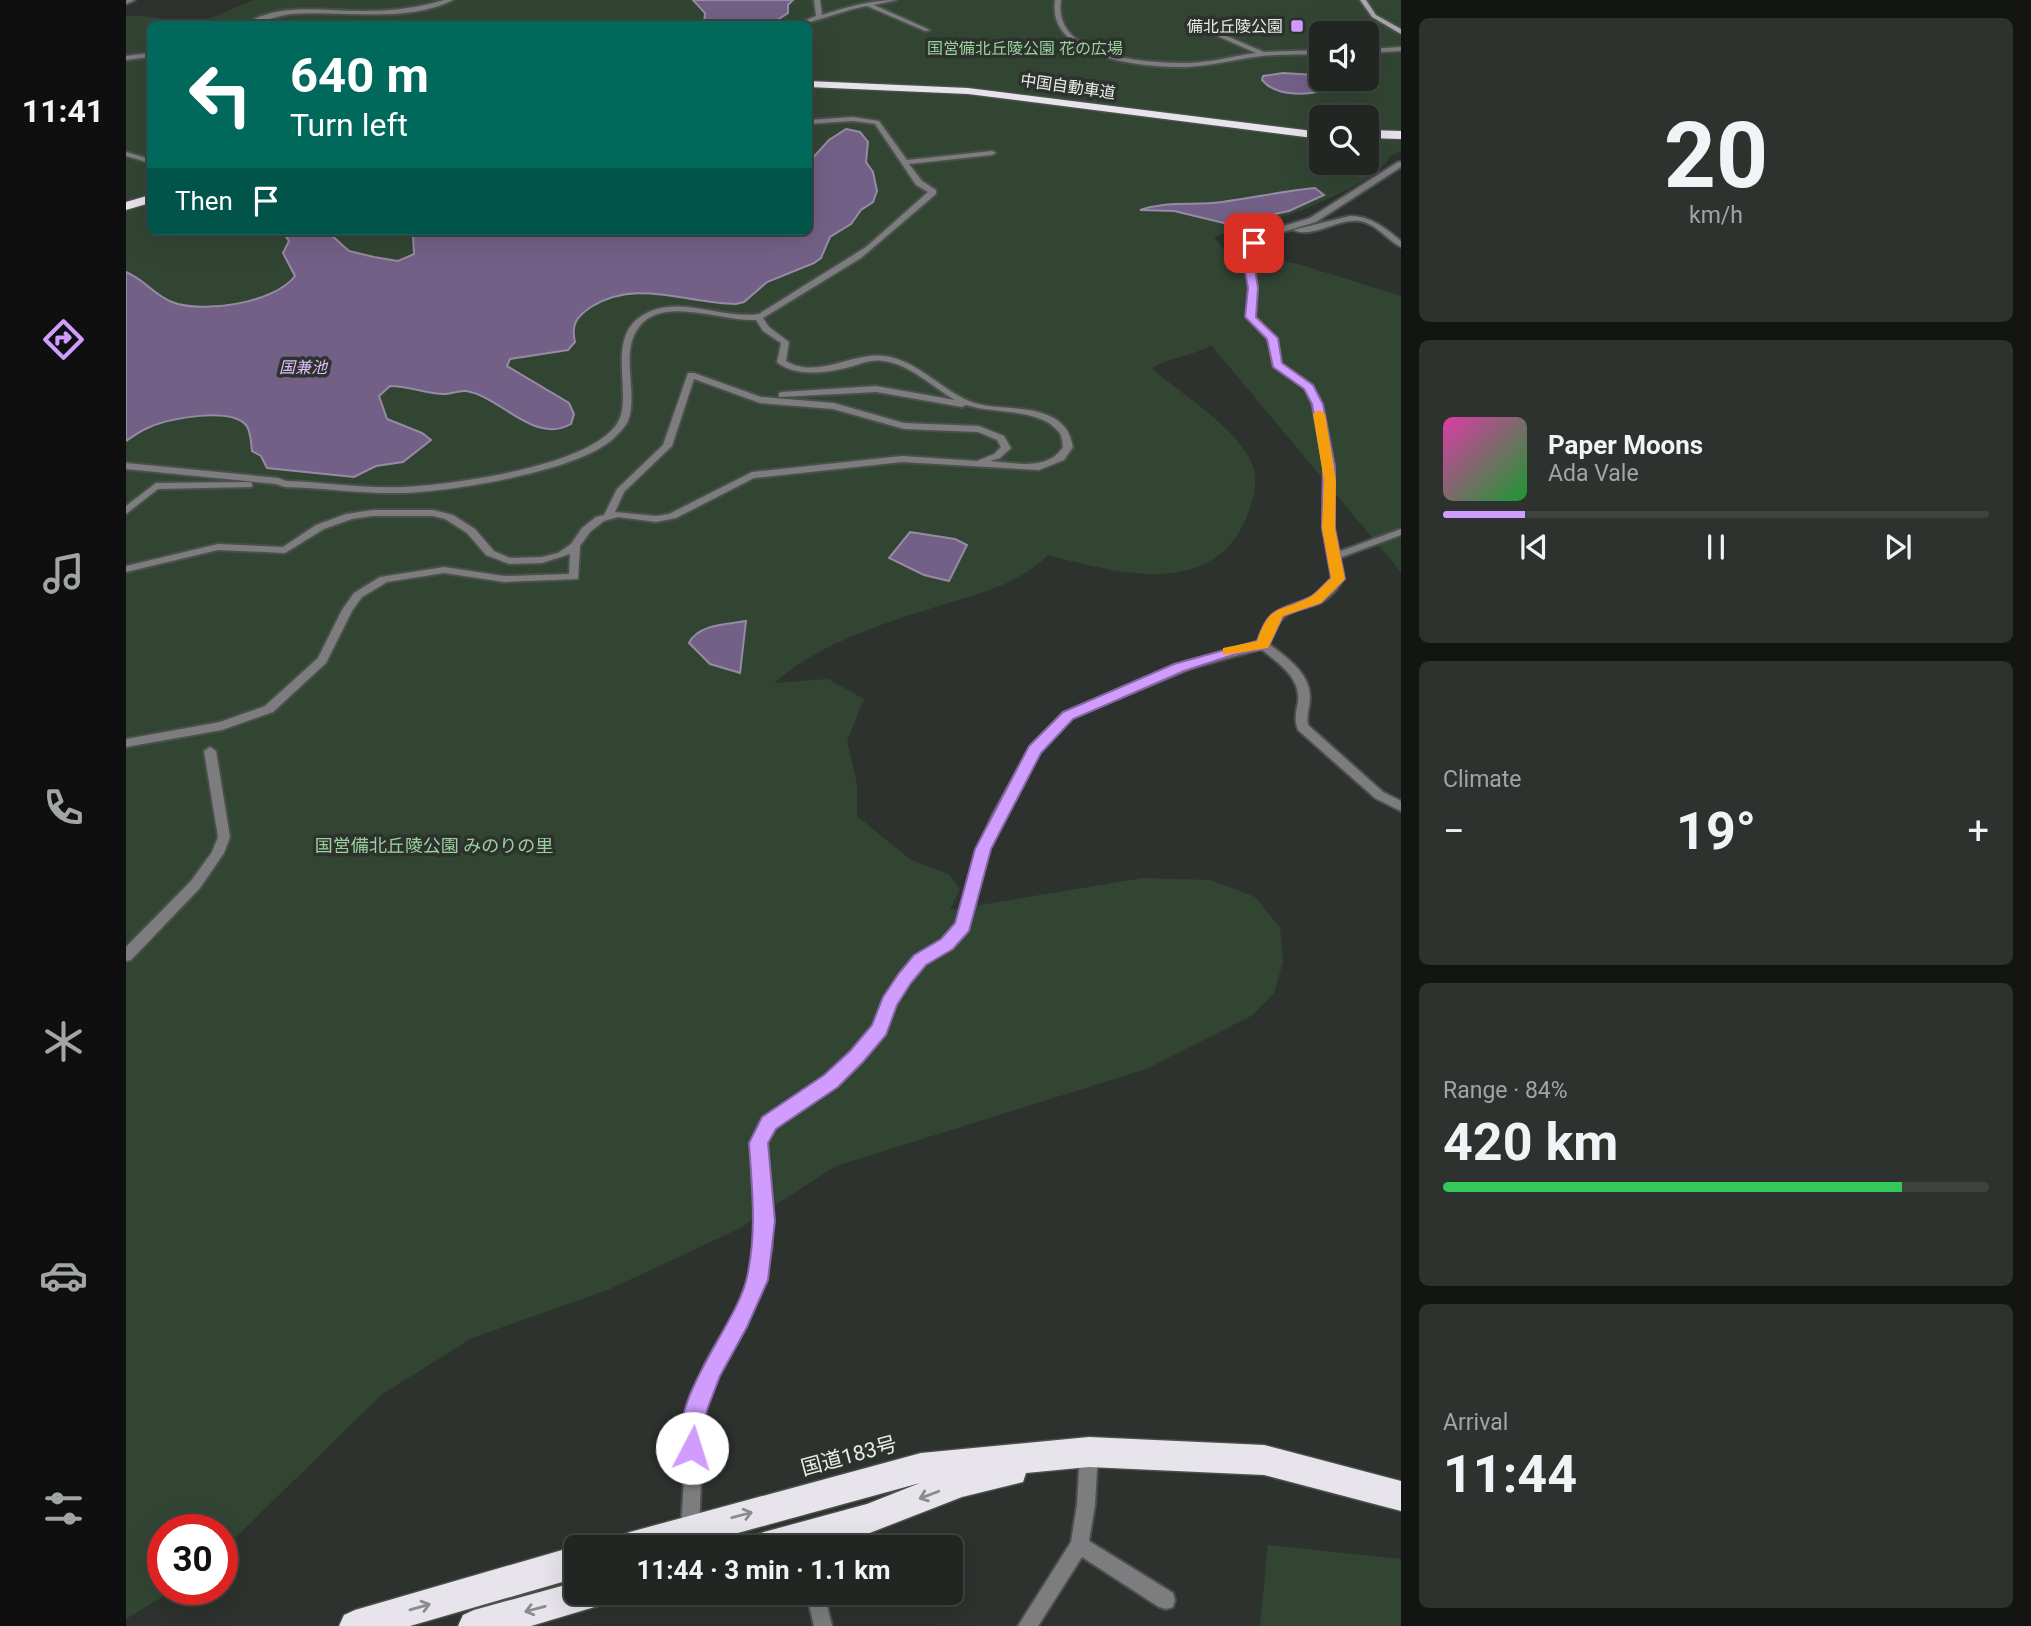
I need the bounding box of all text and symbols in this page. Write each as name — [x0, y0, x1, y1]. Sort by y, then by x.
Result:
place label: 備北丘陵公園 — [1187, 17, 1283, 36]
marker: 備北丘陵公園 — [1289, 18, 1305, 34]
map controls — [1309, 21, 1379, 175]
button: sound — [1309, 21, 1379, 91]
park label: 国営備北丘陵公園 花の広場 — [927, 39, 1123, 58]
text: 640 m — [290, 47, 429, 104]
icon: left — [175, 49, 266, 140]
street label: 中国自動車道 — [1019, 70, 1117, 103]
text: 11:41 — [22, 92, 104, 130]
text: 20 — [1664, 103, 1768, 209]
button: search — [1309, 105, 1379, 175]
text: Turn left — [290, 106, 408, 144]
icon: arrive — [247, 182, 285, 220]
text: Then — [175, 186, 233, 216]
text: km/h — [1689, 202, 1743, 229]
pin — [1224, 213, 1284, 273]
icon: arrive — [1235, 224, 1273, 262]
icon: directions — [39, 315, 88, 364]
water label: 国兼池 — [279, 358, 329, 377]
text: Paper Moons — [1548, 430, 1703, 460]
text: Ada Vale — [1548, 460, 1639, 487]
icon: previous — [1515, 528, 1553, 566]
icon: pause — [1697, 528, 1735, 566]
icon: next — [1879, 528, 1917, 566]
icon: music — [39, 549, 88, 598]
text: Climate — [1443, 766, 1522, 793]
icon: phone — [39, 783, 88, 832]
text: 19° — [1676, 801, 1756, 862]
text: − — [1443, 809, 1465, 853]
text: + — [1967, 809, 1989, 853]
park label: 国営備北丘陵公園 みのりの里 — [315, 835, 553, 856]
icon: climate — [39, 1017, 88, 1066]
text: Range · 84% — [1443, 1077, 1568, 1104]
text: 420 km — [1443, 1112, 1618, 1173]
icon: car — [39, 1251, 88, 1300]
text: Arrival — [1443, 1409, 1508, 1436]
position arrow — [655, 1411, 729, 1485]
street label: 国道183号 — [798, 1432, 900, 1480]
text: 11:44 — [1443, 1444, 1577, 1505]
icon: filters — [39, 1484, 88, 1533]
one-way arrow — [918, 1490, 940, 1503]
one-way arrow — [731, 1508, 753, 1521]
speed limit sign: 30 — [147, 1514, 238, 1605]
text: 11:44 · 3 min · 1.1 km — [636, 1555, 891, 1585]
one-way arrow — [409, 1600, 431, 1613]
one-way arrow — [524, 1603, 547, 1616]

